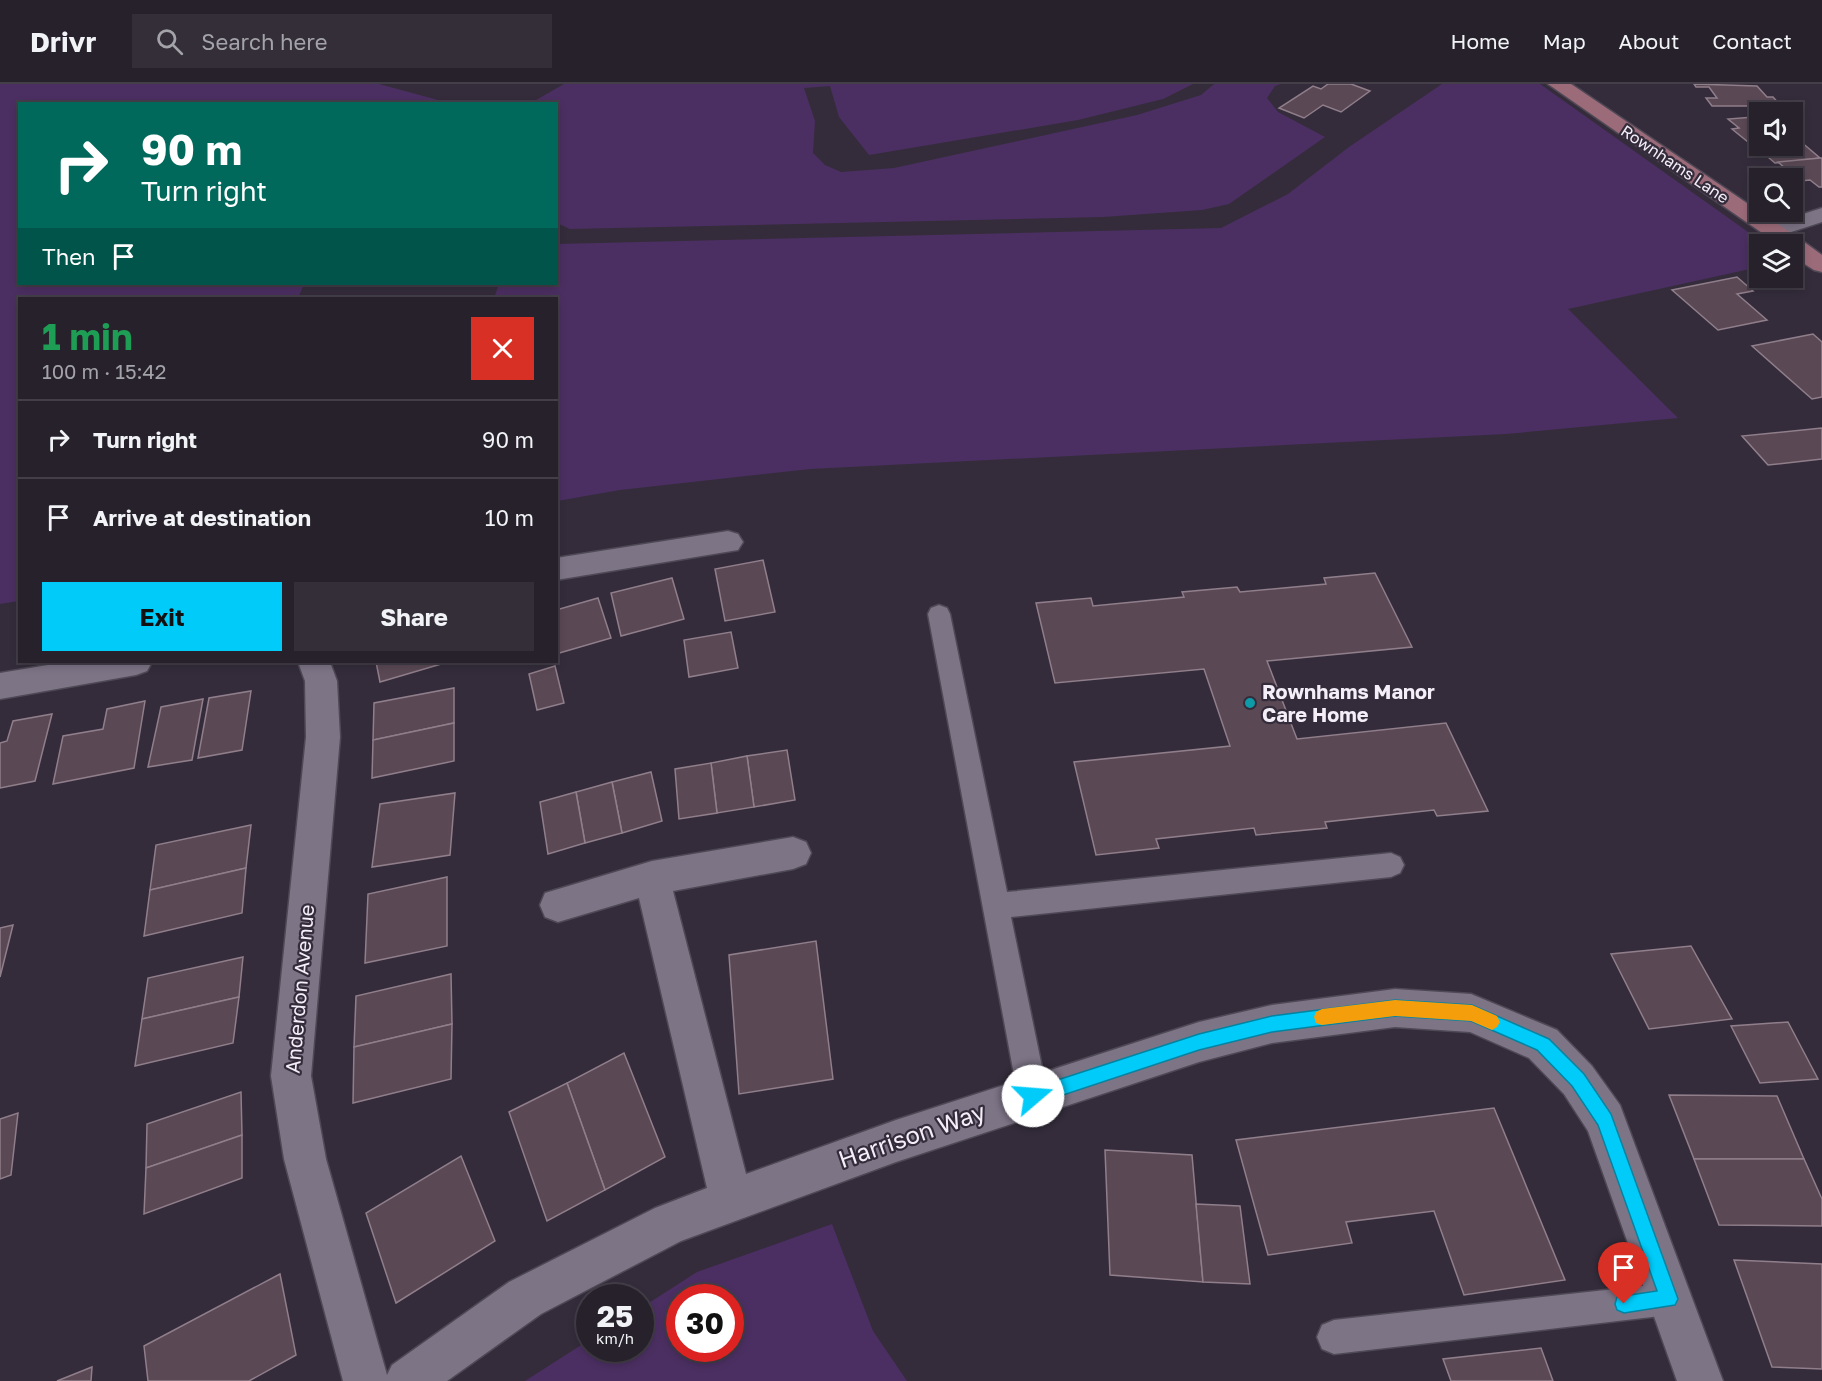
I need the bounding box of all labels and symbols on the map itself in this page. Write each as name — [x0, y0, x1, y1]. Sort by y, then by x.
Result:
street label: Rownhams Lane — [1617, 121, 1733, 207]
place label: Rownhams Manor Care Home — [1262, 679, 1435, 726]
marker: Rownhams Manor Care Home — [1243, 696, 1257, 710]
street label: Anderdon Avenue — [280, 903, 318, 1074]
position arrow — [1001, 1064, 1065, 1128]
street label: Harrison Way — [834, 1096, 989, 1173]
pin — [1598, 1242, 1649, 1304]
speed limit sign: 30 — [666, 1284, 744, 1362]

